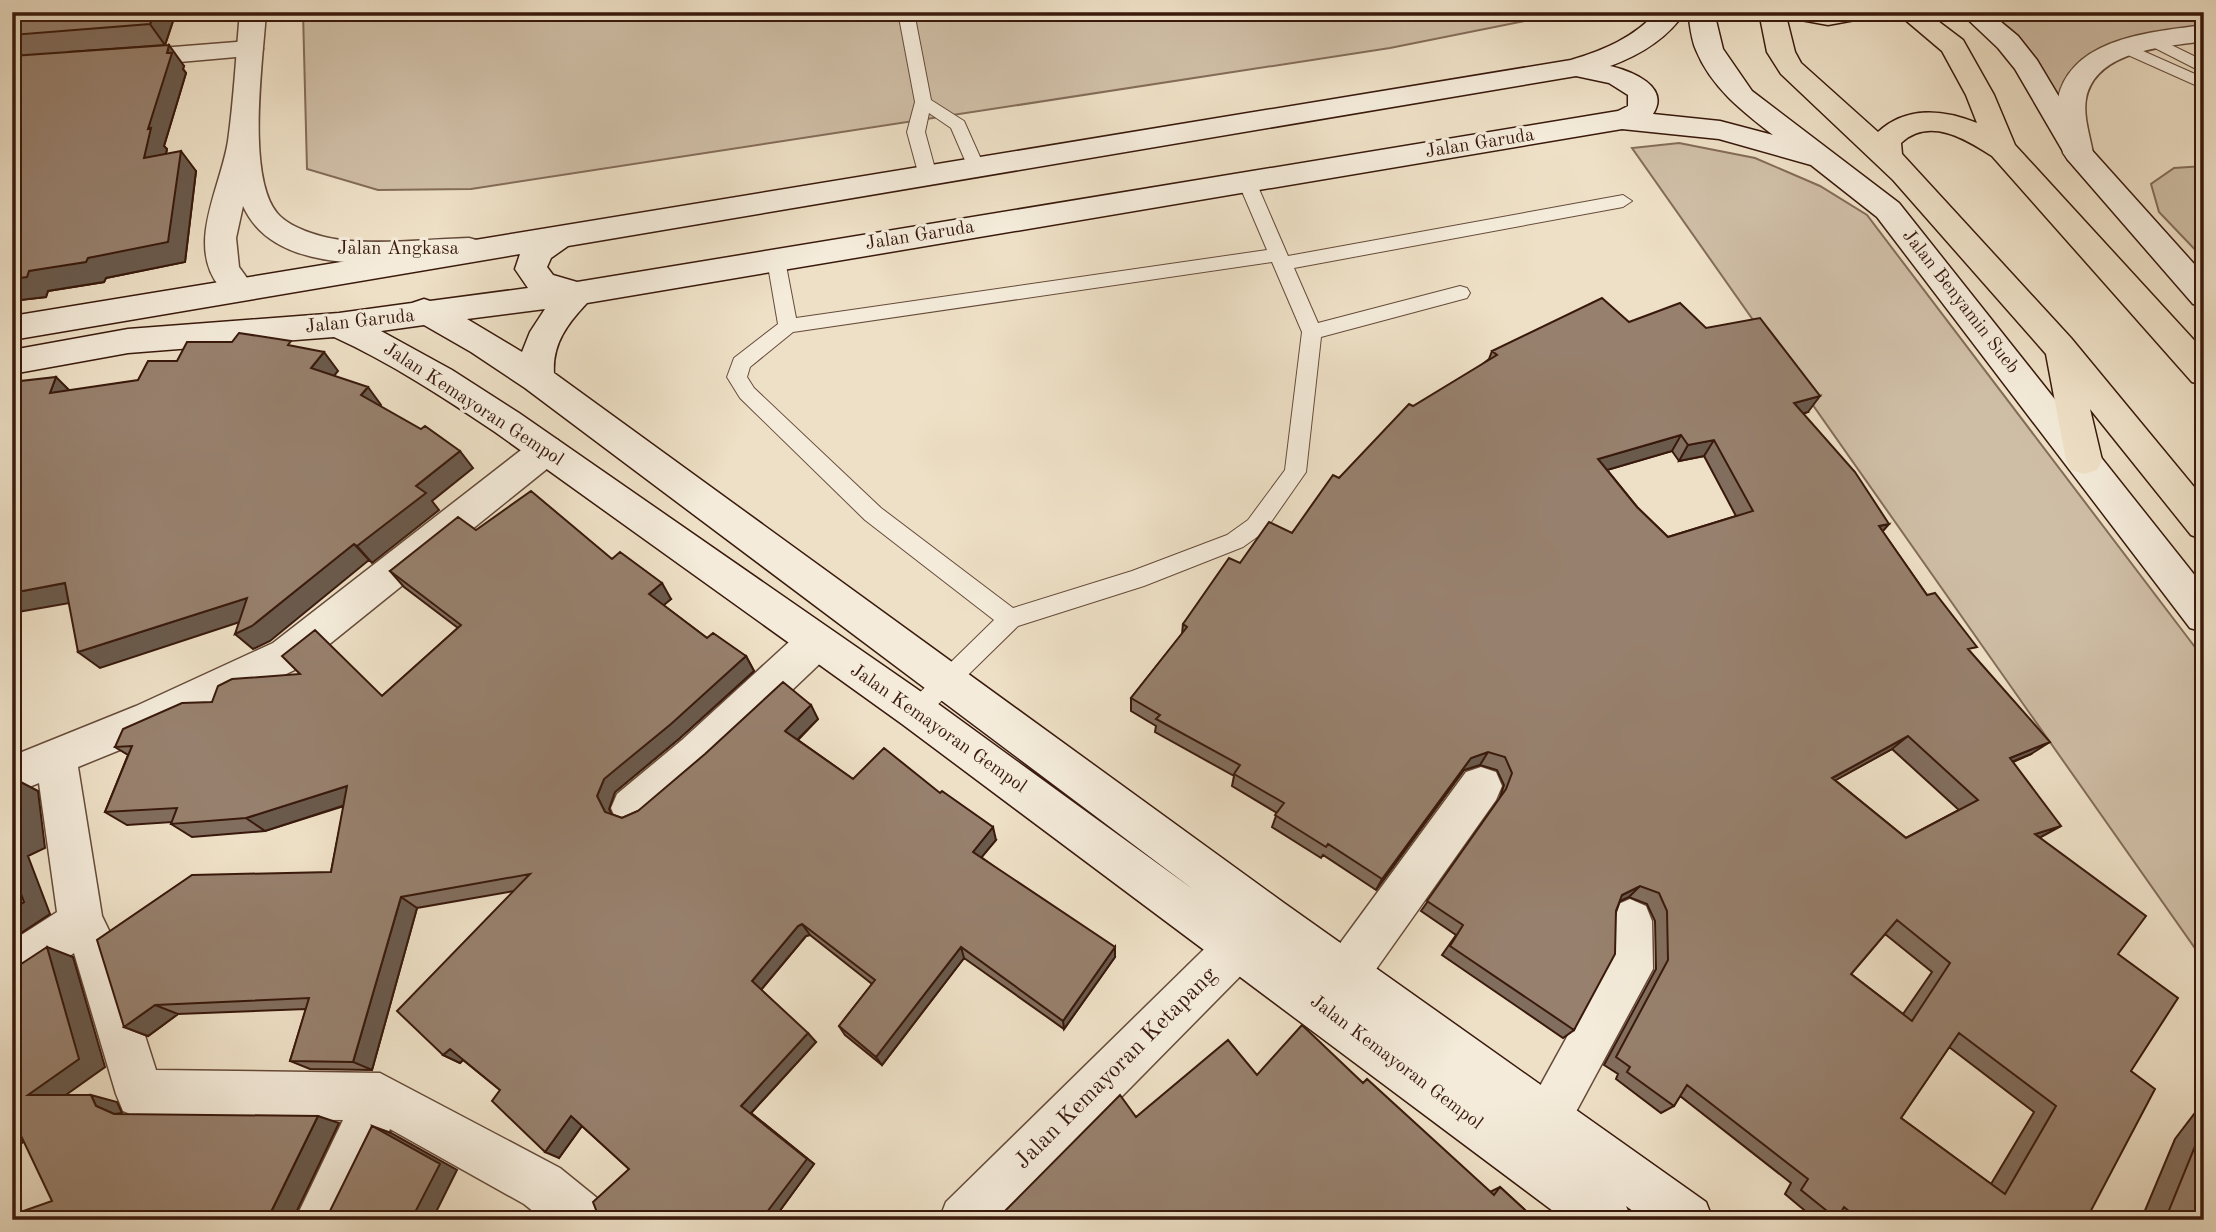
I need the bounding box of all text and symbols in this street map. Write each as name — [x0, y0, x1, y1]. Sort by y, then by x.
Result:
street label: Jalan Garuda — [1424, 126, 1536, 162]
street label: Jalan Garuda — [864, 218, 976, 254]
street label: Jalan Benyamin Sueb — [1898, 226, 2022, 378]
street label: Jalan Angkasa — [337, 240, 459, 259]
street label: Jalan Garuda — [304, 307, 416, 337]
street label: Jalan Kemayoran Gempol — [380, 340, 566, 470]
street label: Jalan Kemayoran Gempol — [846, 661, 1030, 797]
street label: Jalan Kemayoran Ketapang — [1011, 962, 1222, 1173]
street label: Jalan Kemayoran Gempol — [1306, 992, 1486, 1134]

